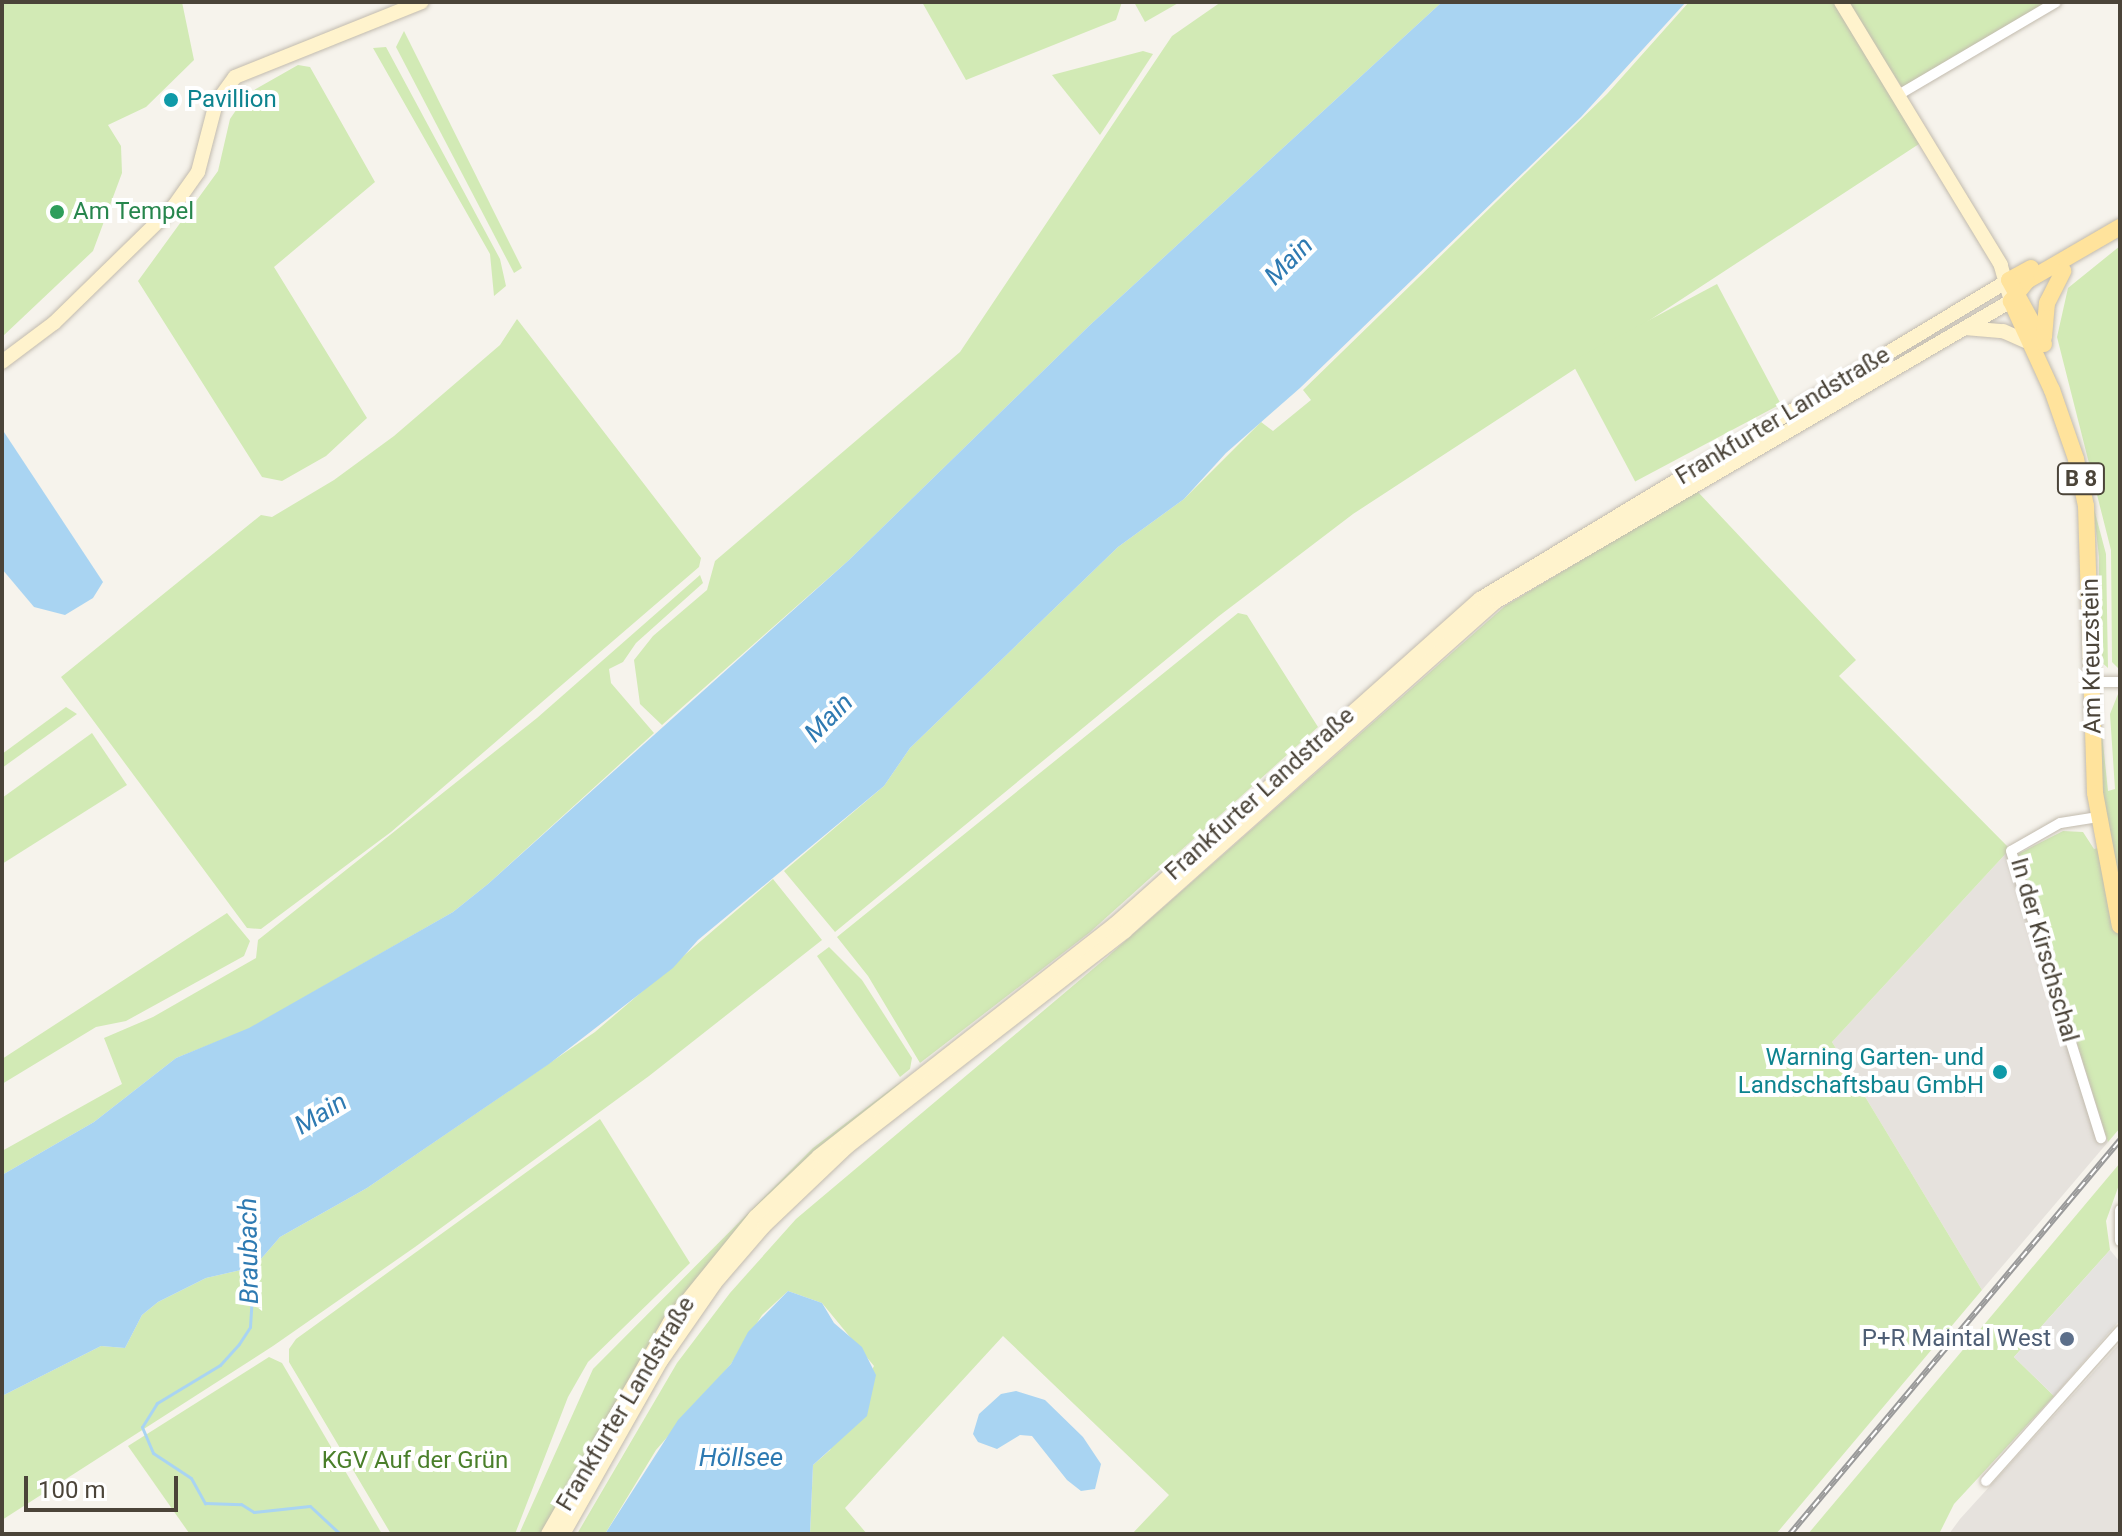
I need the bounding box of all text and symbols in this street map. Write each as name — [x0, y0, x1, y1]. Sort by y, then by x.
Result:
place label: Pavillion — [187, 86, 277, 114]
marker: Pavillion — [162, 91, 180, 109]
place label: Am Tempel — [73, 198, 195, 226]
marker: Am Tempel — [48, 203, 66, 221]
water label: Main — [1258, 230, 1320, 292]
street label: Frankfurter Landstraße — [1671, 341, 1895, 491]
road number: B 8 — [2055, 461, 2107, 497]
street label: Am Kreuzstein — [2076, 578, 2108, 734]
water label: Main — [798, 687, 860, 749]
street label: Frankfurter Landstraße — [1159, 701, 1361, 887]
street label: In der Kirschschal — [2004, 855, 2084, 1045]
place label: Warning Garten- und Landschaftsbau GmbH — [1738, 1044, 1984, 1100]
marker: Warning Garten- und Landschaftsbau GmbH — [1991, 1063, 2009, 1081]
water label: Main — [289, 1086, 353, 1142]
water label: Braubach — [232, 1198, 266, 1304]
street label: Frankfurter Landstraße — [551, 1292, 701, 1516]
place label: P+R Maintal West — [1862, 1325, 2051, 1353]
marker: P+R Maintal West — [2058, 1330, 2076, 1348]
water label: Höllsee — [699, 1442, 783, 1474]
park label: KGV Auf der Grün — [322, 1447, 508, 1475]
scale bar — [28, 1460, 182, 1510]
text: 100 m — [38, 1476, 105, 1504]

